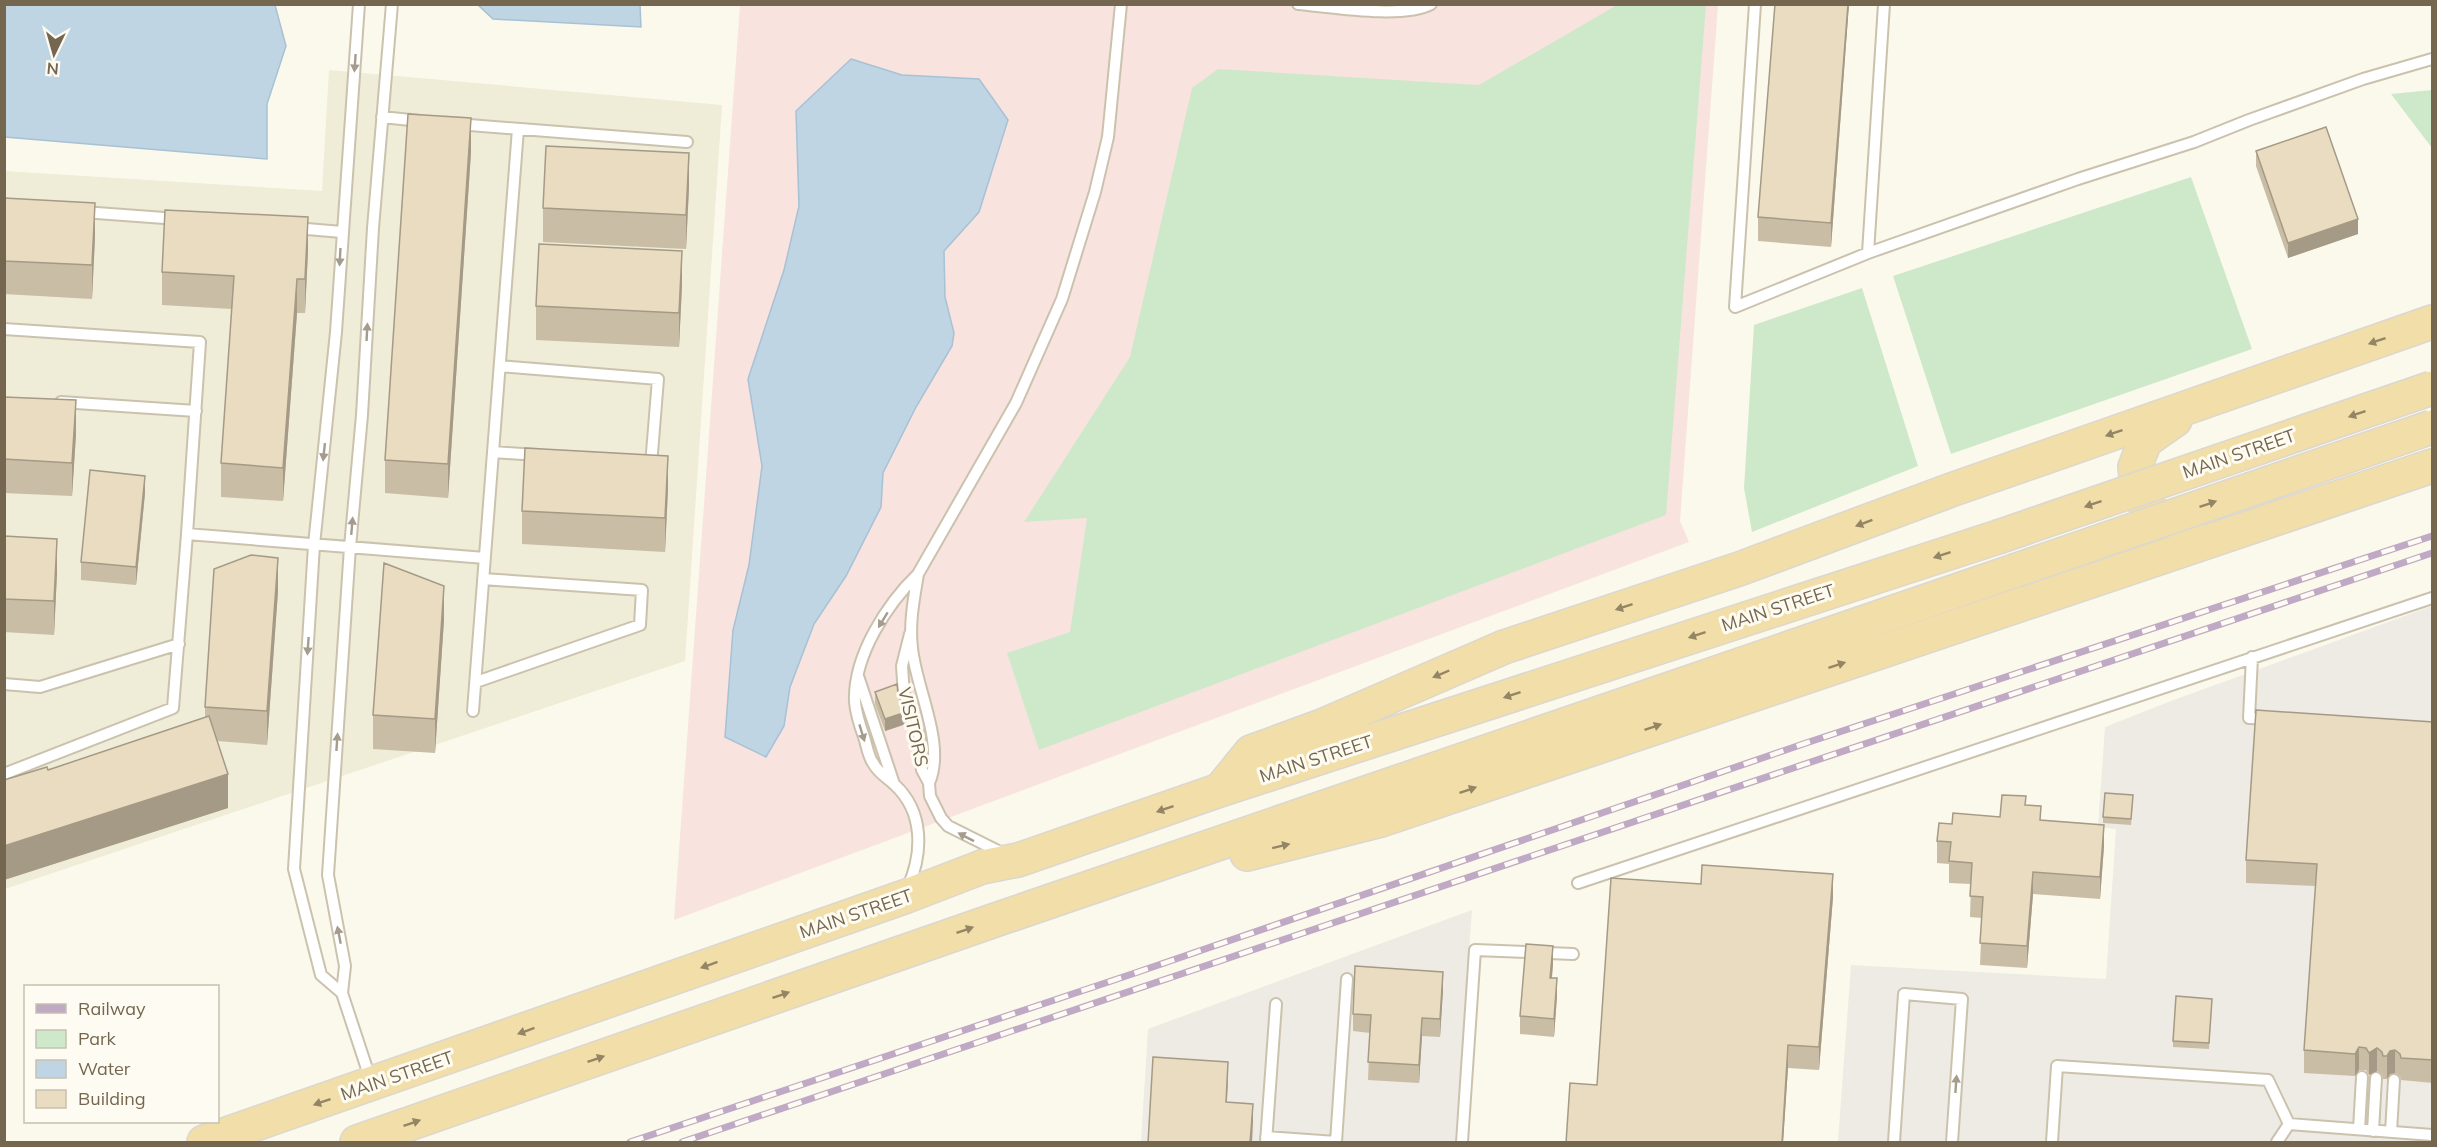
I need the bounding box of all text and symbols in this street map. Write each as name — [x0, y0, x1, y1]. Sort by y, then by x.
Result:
north arrow — [24, 24, 84, 84]
one-way arrow — [350, 53, 359, 72]
text: N — [46, 58, 60, 79]
one-way arrow — [335, 248, 345, 267]
one-way arrow — [363, 322, 372, 341]
one-way arrow — [2368, 337, 2386, 347]
one-way arrow — [2348, 409, 2366, 419]
street label: MAIN STREET — [2180, 423, 2298, 484]
one-way arrow — [2105, 429, 2123, 439]
one-way arrow — [319, 442, 329, 461]
one-way arrow — [2199, 499, 2217, 509]
one-way arrow — [2084, 500, 2102, 509]
one-way arrow — [347, 517, 357, 536]
one-way arrow — [1855, 518, 1873, 528]
one-way arrow — [1933, 550, 1951, 560]
street label: MAIN STREET — [1718, 578, 1837, 637]
one-way arrow — [1615, 603, 1633, 612]
one-way arrow — [877, 612, 888, 628]
one-way arrow — [1688, 630, 1706, 640]
one-way arrow — [304, 636, 313, 655]
one-way arrow — [1829, 660, 1847, 670]
one-way arrow — [1432, 670, 1450, 679]
street label: VISITORS — [893, 685, 934, 769]
one-way arrow — [1503, 691, 1521, 700]
one-way arrow — [1644, 722, 1662, 732]
one-way arrow — [858, 724, 868, 742]
street label: MAIN STREET — [1256, 729, 1375, 788]
one-way arrow — [332, 732, 341, 751]
one-way arrow — [1459, 785, 1477, 795]
one-way arrow — [1156, 805, 1174, 815]
one-way arrow — [958, 832, 975, 842]
one-way arrow — [1272, 840, 1290, 850]
street label: MAIN STREET — [797, 883, 915, 944]
one-way arrow — [334, 925, 343, 944]
one-way arrow — [956, 925, 974, 935]
one-way arrow — [700, 961, 718, 971]
legend — [24, 985, 219, 1123]
one-way arrow — [772, 989, 790, 999]
text: Railway — [78, 997, 146, 1020]
one-way arrow — [516, 1026, 534, 1036]
text: Park — [78, 1027, 117, 1050]
street label: MAIN STREET — [338, 1045, 456, 1106]
one-way arrow — [588, 1053, 606, 1063]
text: Water — [78, 1057, 131, 1080]
one-way arrow — [1952, 1075, 1961, 1094]
text: Building — [78, 1087, 146, 1110]
one-way arrow — [313, 1098, 331, 1107]
one-way arrow — [403, 1118, 421, 1128]

